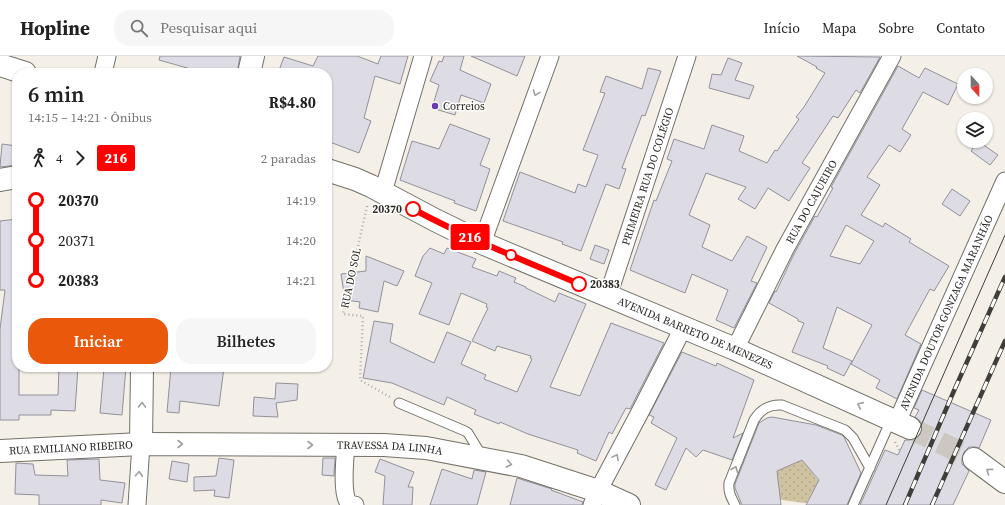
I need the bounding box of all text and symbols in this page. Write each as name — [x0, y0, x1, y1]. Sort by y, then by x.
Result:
search box — [114, 10, 394, 46]
text: Hopline — [20, 15, 90, 41]
icon: search — [128, 17, 150, 39]
text: Pesquisar aqui — [160, 17, 257, 38]
text: Início — [763, 18, 800, 38]
text: Mapa — [822, 18, 856, 38]
text: Sobre — [878, 18, 914, 38]
text: Contato — [936, 18, 985, 38]
north arrow — [957, 68, 993, 104]
map controls — [957, 68, 993, 148]
text: 6 min — [28, 79, 84, 109]
one-way arrow — [533, 89, 541, 96]
text: R$4.80 — [269, 92, 316, 113]
place label: Correios — [443, 99, 485, 114]
marker: Correios — [430, 101, 440, 111]
street label: PRIMEIRA RUA DO COLÉGIO — [618, 105, 677, 247]
text: 14:15 – 14:21 · Ônibus — [28, 109, 152, 126]
button: layers — [957, 112, 993, 148]
icon: walk — [28, 147, 50, 169]
icon: forward — [69, 147, 91, 169]
text: 216 — [105, 148, 127, 168]
text: 4 — [56, 150, 63, 167]
text: 2 paradas — [261, 150, 316, 167]
street label: RUA DO CAJUEIRO — [782, 157, 841, 246]
text: 20370 — [58, 190, 99, 211]
text: 14:19 — [286, 192, 316, 209]
marker: 20370 — [405, 201, 421, 217]
place label: 20370 — [372, 202, 402, 217]
street label: AVENIDA DOUTOR GONZAGA MARANHÃO — [896, 212, 997, 413]
line badge: 216 — [447, 224, 493, 250]
text: 216 — [459, 227, 481, 247]
text: 20371 — [58, 230, 96, 251]
text: 14:20 — [286, 232, 316, 249]
street label: RUA DO SOL — [337, 246, 365, 310]
unlabelled marker — [505, 249, 517, 261]
text: 20383 — [58, 270, 99, 291]
text: 14:21 — [286, 272, 316, 289]
marker: 20383 — [571, 276, 587, 292]
place label: 20383 — [590, 277, 620, 292]
street label: AVENIDA BARRETO DE MENEZES — [615, 293, 775, 373]
button: Iniciar — [28, 318, 168, 364]
button: Bilhetes — [176, 318, 316, 364]
one-way arrow — [138, 402, 146, 408]
one-way arrow — [857, 402, 864, 410]
street label: RUA EMILIANO RIBEIRO — [9, 437, 133, 458]
street label: TRAVESSA DA LINHA — [337, 437, 445, 459]
one-way arrow — [177, 440, 183, 448]
one-way arrow — [307, 441, 313, 449]
one-way arrow — [612, 453, 619, 461]
one-way arrow — [506, 459, 512, 468]
one-way arrow — [730, 465, 738, 472]
one-way arrow — [987, 468, 994, 475]
one-way arrow — [134, 471, 143, 478]

